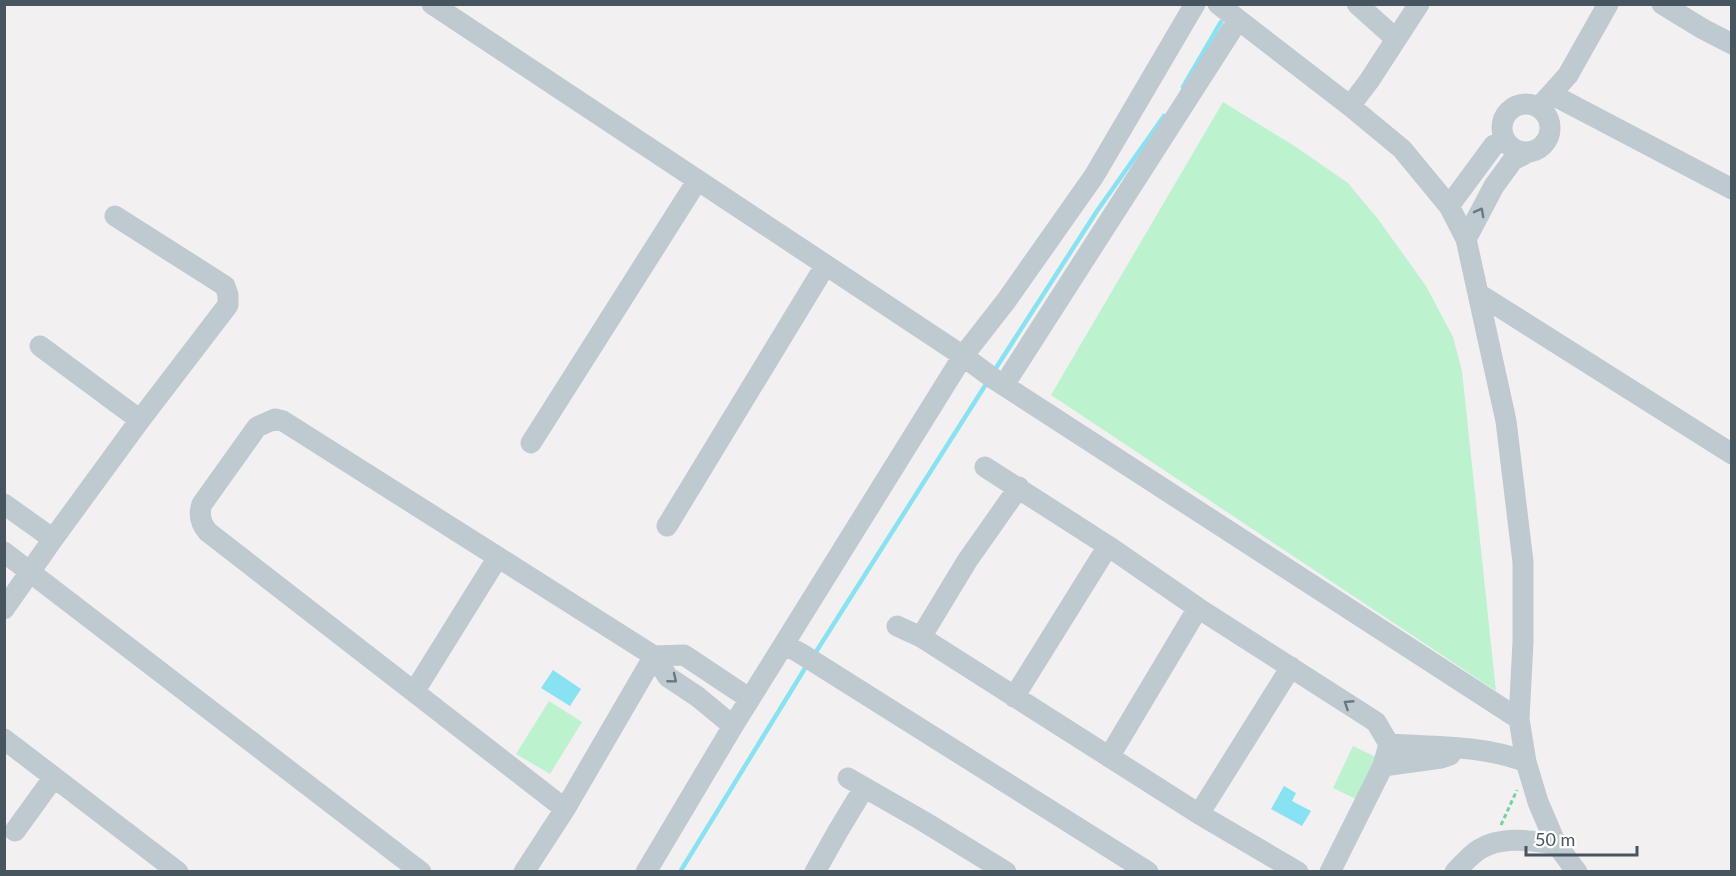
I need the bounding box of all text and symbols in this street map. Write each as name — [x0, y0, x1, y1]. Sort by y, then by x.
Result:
one-way arrow — [1473, 208, 1484, 219]
one-way arrow — [666, 672, 677, 683]
one-way arrow — [1344, 700, 1355, 711]
scale bar — [1526, 819, 1637, 857]
text: 50 m — [1535, 828, 1575, 850]

